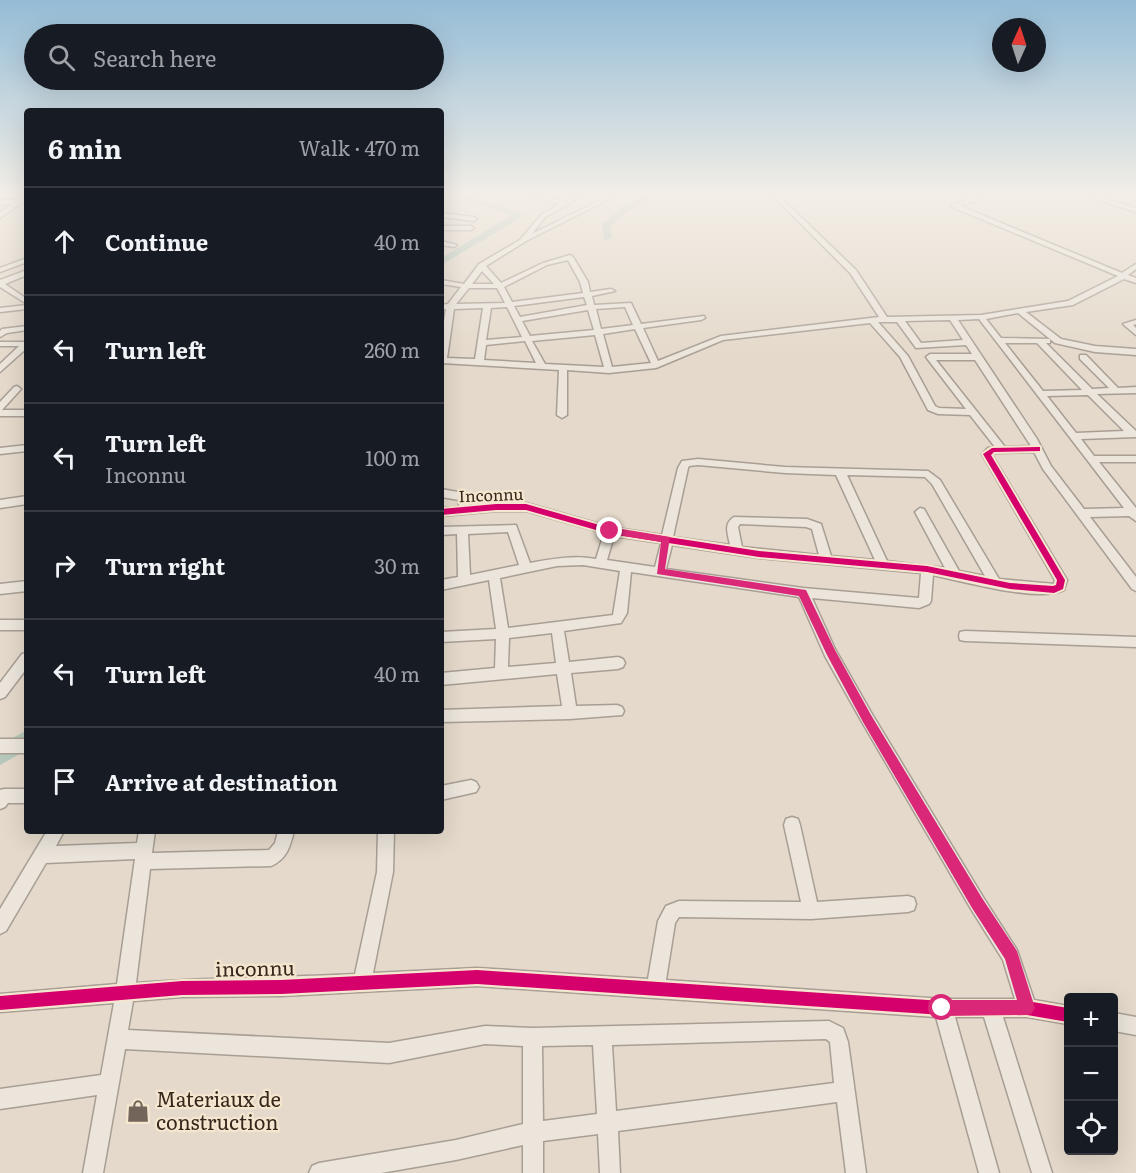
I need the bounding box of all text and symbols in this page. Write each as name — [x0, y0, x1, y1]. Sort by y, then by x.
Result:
north arrow — [992, 18, 1046, 72]
search box — [24, 24, 444, 90]
icon: search — [45, 41, 78, 74]
text: Search here — [93, 41, 216, 74]
text: 6 min — [48, 128, 122, 167]
text: Walk · 470 m — [299, 132, 420, 162]
icon: ahead — [48, 225, 81, 258]
text: Continue — [105, 225, 208, 258]
text: 40 m — [374, 226, 420, 256]
icon: left — [48, 333, 81, 366]
text: Turn left — [105, 333, 206, 366]
text: 260 m — [364, 334, 420, 364]
text: Turn left — [105, 426, 206, 459]
icon: left — [48, 441, 81, 474]
text: 100 m — [365, 442, 420, 472]
text: Inconnu — [105, 459, 186, 489]
street label: Inconnu — [458, 481, 524, 507]
route end — [596, 517, 622, 543]
icon: right — [48, 549, 81, 582]
text: Turn right — [105, 549, 225, 582]
text: 30 m — [374, 550, 420, 580]
icon: left — [48, 657, 81, 690]
text: Turn left — [105, 657, 206, 690]
text: 40 m — [374, 658, 420, 688]
icon: arrive — [48, 765, 81, 798]
text: Arrive at destination — [105, 765, 338, 798]
street label: inconnu — [215, 951, 295, 983]
map controls — [1064, 993, 1118, 1155]
button: + — [1064, 993, 1118, 1047]
route start — [928, 994, 954, 1020]
button: − — [1064, 1047, 1118, 1101]
place label: Materiaux de construction — [156, 1083, 281, 1136]
shop icon: Materiaux de construction — [125, 1098, 151, 1124]
button: locate — [1064, 1101, 1118, 1155]

